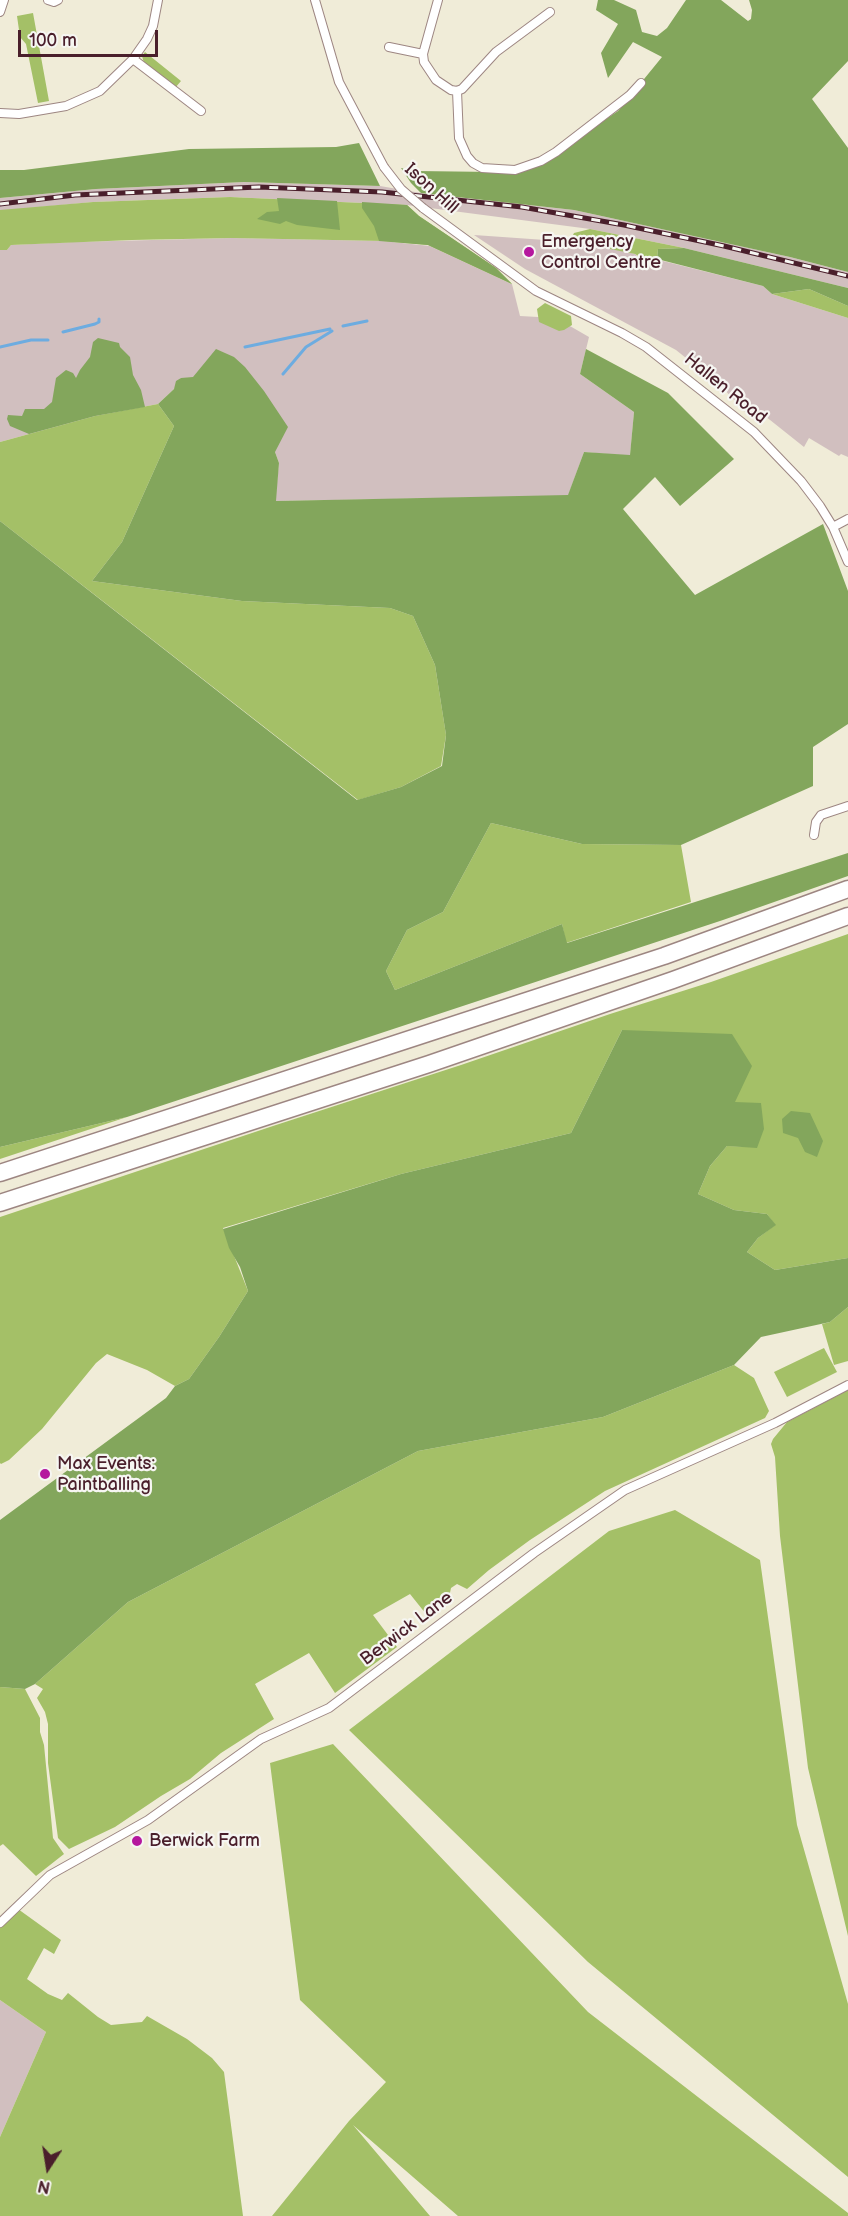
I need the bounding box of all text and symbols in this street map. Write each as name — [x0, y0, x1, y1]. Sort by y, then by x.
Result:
scale bar — [21, 18, 160, 56]
text: 100 m — [29, 30, 77, 51]
street label: Ison Hill — [400, 159, 462, 219]
place label: Emergency Control Centre — [541, 231, 661, 274]
marker: Emergency Control Centre — [522, 245, 536, 259]
street label: Hallen Road — [679, 349, 771, 429]
place label: Max Events: Paintballing — [57, 1453, 155, 1496]
marker: Max Events: Paintballing — [38, 1467, 52, 1481]
street label: Berwick Lane — [357, 1587, 457, 1671]
place label: Berwick Farm — [149, 1830, 260, 1852]
marker: Berwick Farm — [130, 1834, 144, 1848]
north arrow — [18, 2138, 78, 2198]
text: N — [36, 2176, 52, 2197]

